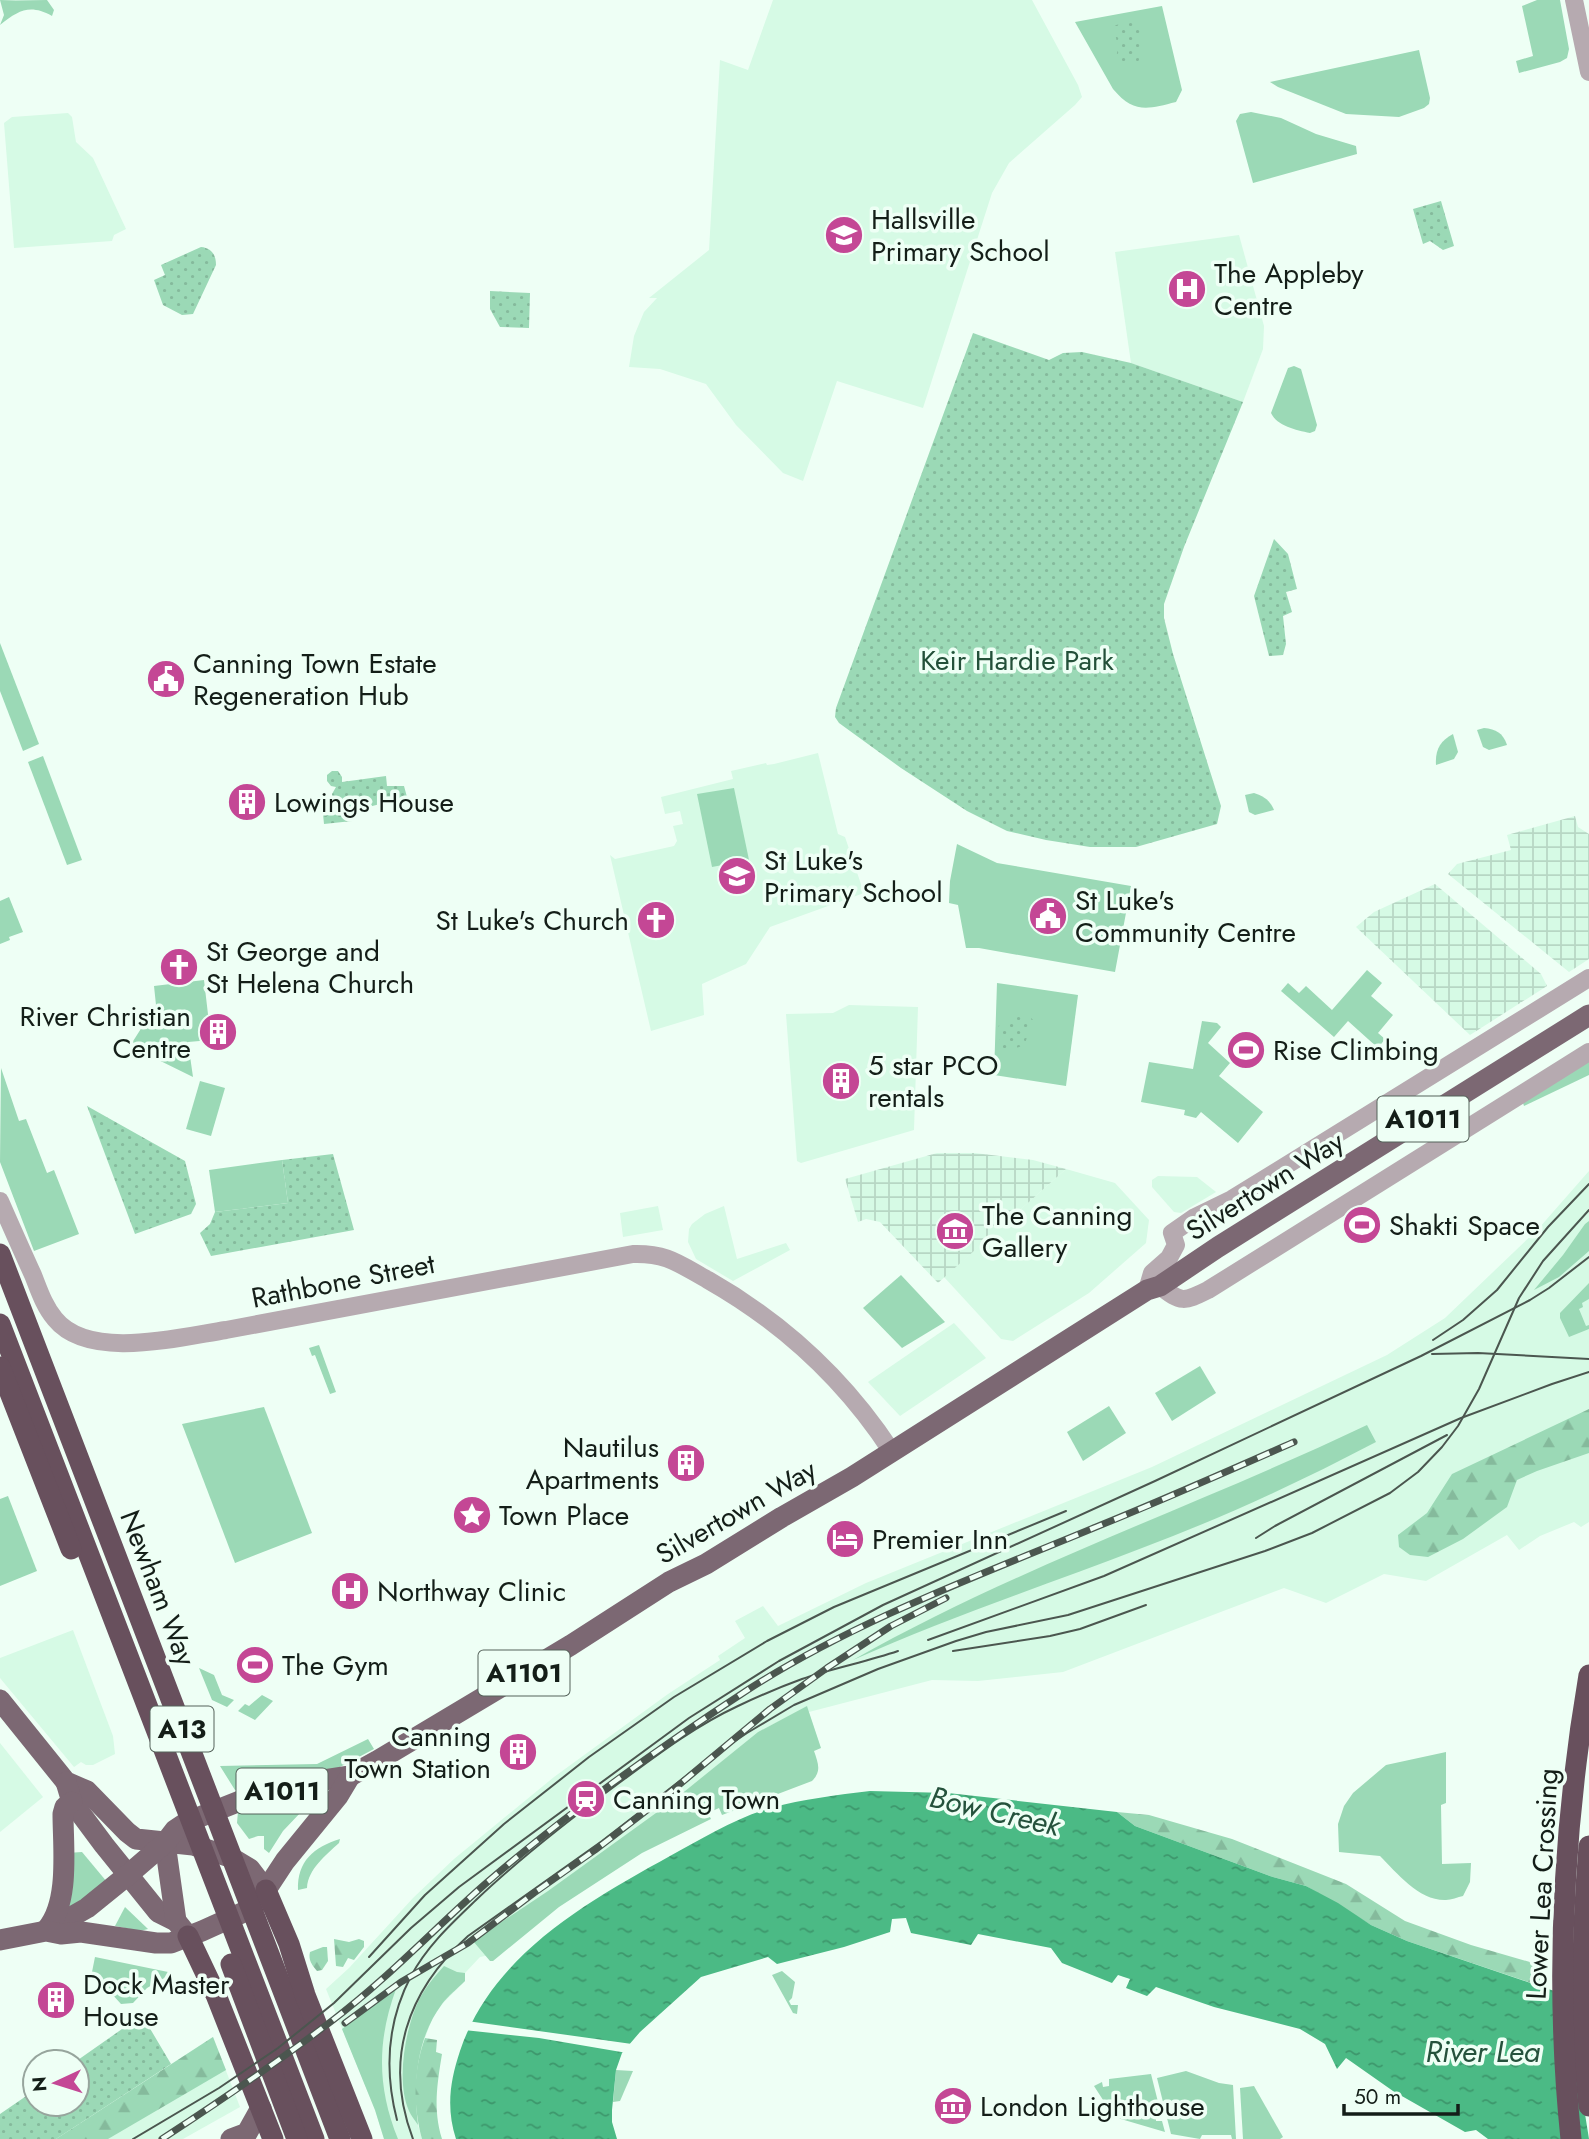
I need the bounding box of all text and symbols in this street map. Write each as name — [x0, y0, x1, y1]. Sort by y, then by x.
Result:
place label: Hallsville Primary School — [871, 199, 1050, 272]
school or university icon: Hallsville Primary School — [823, 214, 865, 256]
place label: The Appleby Centre — [1214, 253, 1364, 326]
hospital icon: The Appleby Centre — [1166, 268, 1208, 310]
park label: Keir Hardie Park — [920, 640, 1115, 681]
place label: Canning Town Estate Regeneration Hub — [193, 643, 437, 716]
public building icon: Canning Town Estate Regeneration Hub — [145, 658, 187, 700]
building icon: Lowings House — [226, 781, 268, 823]
place label: Lowings House — [274, 782, 454, 823]
place label: St Luke's Primary School — [764, 840, 943, 913]
school or university icon: St Luke's Primary School — [716, 855, 758, 897]
place label: St Luke's Community Centre — [1075, 880, 1296, 953]
public building icon: St Luke's Community Centre — [1027, 895, 1069, 937]
church icon: St Luke's Church — [635, 899, 677, 941]
place label: St Luke's Church — [436, 900, 629, 941]
place label: St George and St Helena Church — [206, 931, 414, 1004]
church icon: St George and St Helena Church — [158, 946, 200, 988]
place label: River Christian Centre — [19, 996, 191, 1069]
building icon: River Christian Centre — [197, 1011, 239, 1053]
sports icon: Rise Climbing — [1225, 1029, 1267, 1071]
place label: Rise Climbing — [1273, 1030, 1439, 1071]
place label: 5 star PCO rentals — [868, 1045, 998, 1118]
building icon: 5 star PCO rentals — [820, 1060, 862, 1102]
road number: A1011 — [1378, 1096, 1468, 1142]
street label: Silvertown Way — [1178, 1121, 1352, 1251]
place label: The Canning Gallery — [982, 1195, 1133, 1268]
sports icon: Shakti Space — [1341, 1204, 1383, 1246]
place label: Shakti Space — [1389, 1205, 1540, 1246]
museum icon: The Canning Gallery — [934, 1210, 976, 1252]
street label: Rathbone Street — [248, 1243, 439, 1319]
place label: Nautilus Apartments — [526, 1427, 659, 1500]
building icon: Nautilus Apartments — [665, 1442, 707, 1484]
street label: Silvertown Way — [648, 1449, 824, 1575]
place icon: Town Place — [451, 1494, 493, 1536]
place label: Town Place — [499, 1495, 629, 1536]
street label: Newham Way — [110, 1504, 207, 1672]
hotel icon: Premier Inn — [824, 1518, 866, 1560]
place label: Premier Inn — [872, 1519, 1008, 1560]
hospital icon: Northway Clinic — [329, 1570, 371, 1612]
place label: Northway Clinic — [377, 1571, 566, 1612]
sports icon: The Gym — [234, 1644, 276, 1686]
place label: The Gym — [282, 1645, 389, 1686]
road number: A1101 — [478, 1650, 570, 1696]
road number: A13 — [150, 1706, 214, 1752]
place label: Canning Town Station — [344, 1716, 491, 1789]
building icon: Canning Town Station — [497, 1731, 539, 1773]
street label: Lower Lea Crossing — [1515, 1767, 1569, 2001]
road number: A1011 — [236, 1768, 328, 1814]
water label: Bow Creek — [925, 1775, 1066, 1847]
station icon: Canning Town — [565, 1778, 607, 1820]
place label: Canning Town — [613, 1779, 780, 1820]
place label: Dock Master House — [83, 1964, 230, 2037]
building icon: Dock Master House — [35, 1979, 77, 2021]
water label: River Lea — [1426, 2030, 1541, 2073]
north arrow — [21, 2048, 91, 2118]
scale bar — [1344, 2072, 1458, 2116]
text: N — [26, 2076, 54, 2093]
text: 50 m — [1354, 2082, 1401, 2112]
museum icon: London Lighthouse — [932, 2085, 974, 2127]
place label: London Lighthouse — [980, 2086, 1205, 2127]

